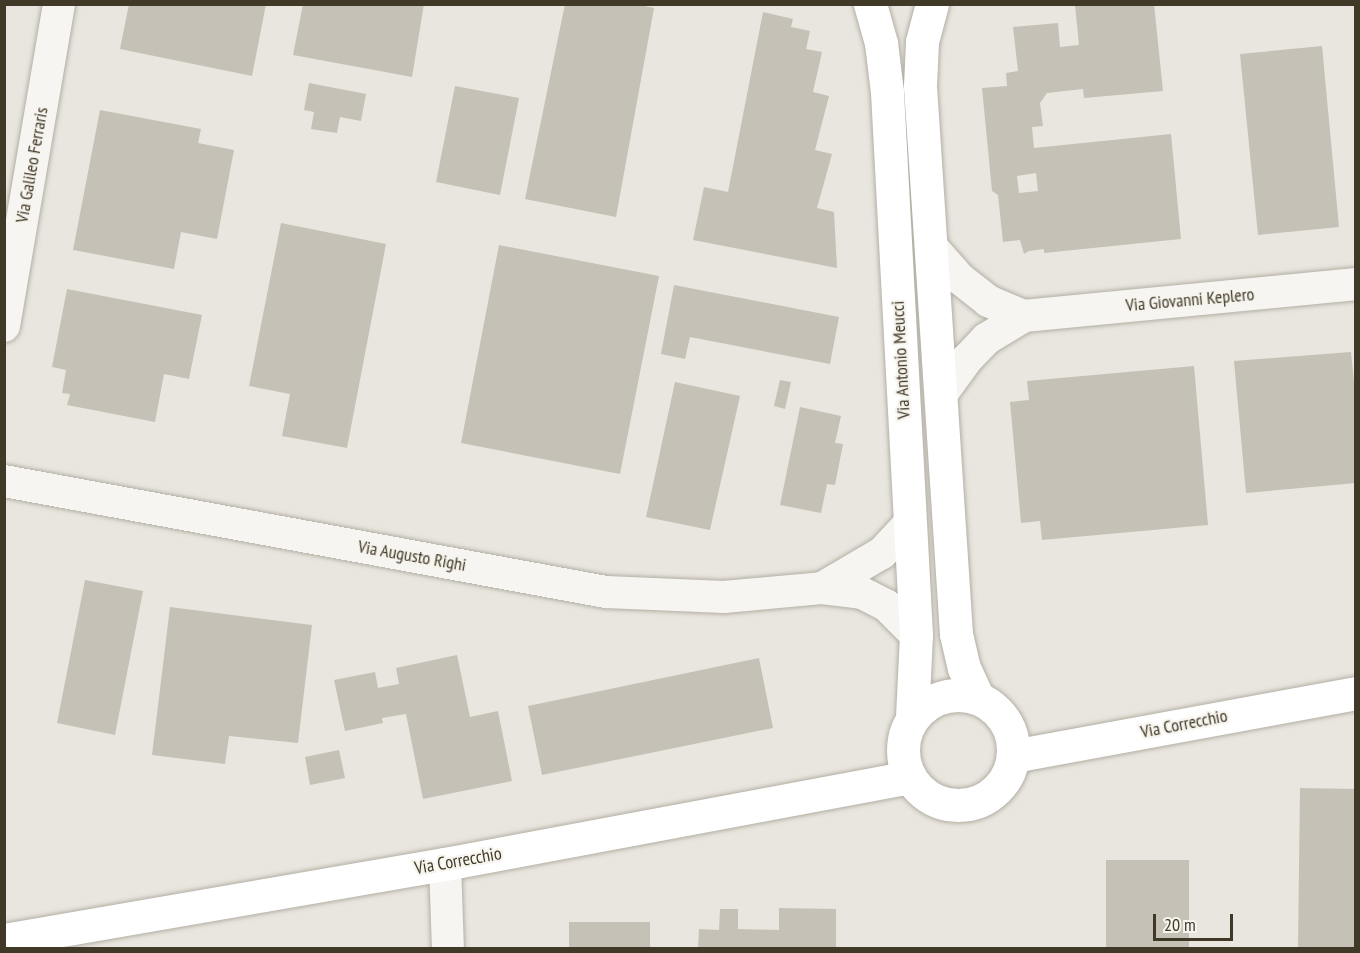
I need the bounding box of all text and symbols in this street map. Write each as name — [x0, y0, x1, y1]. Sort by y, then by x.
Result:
street label: Via Galileo Ferraris — [11, 105, 53, 225]
street label: Via Giovanni Keplero — [1125, 284, 1255, 316]
street label: Via Antonio Meucci — [887, 300, 915, 420]
street label: Via Augusto Righi — [356, 536, 468, 576]
street label: Via Correcchio — [1139, 705, 1229, 743]
street label: Via Correcchio — [413, 843, 503, 879]
scale bar — [1156, 902, 1236, 940]
text: 20 m — [1164, 913, 1196, 936]

